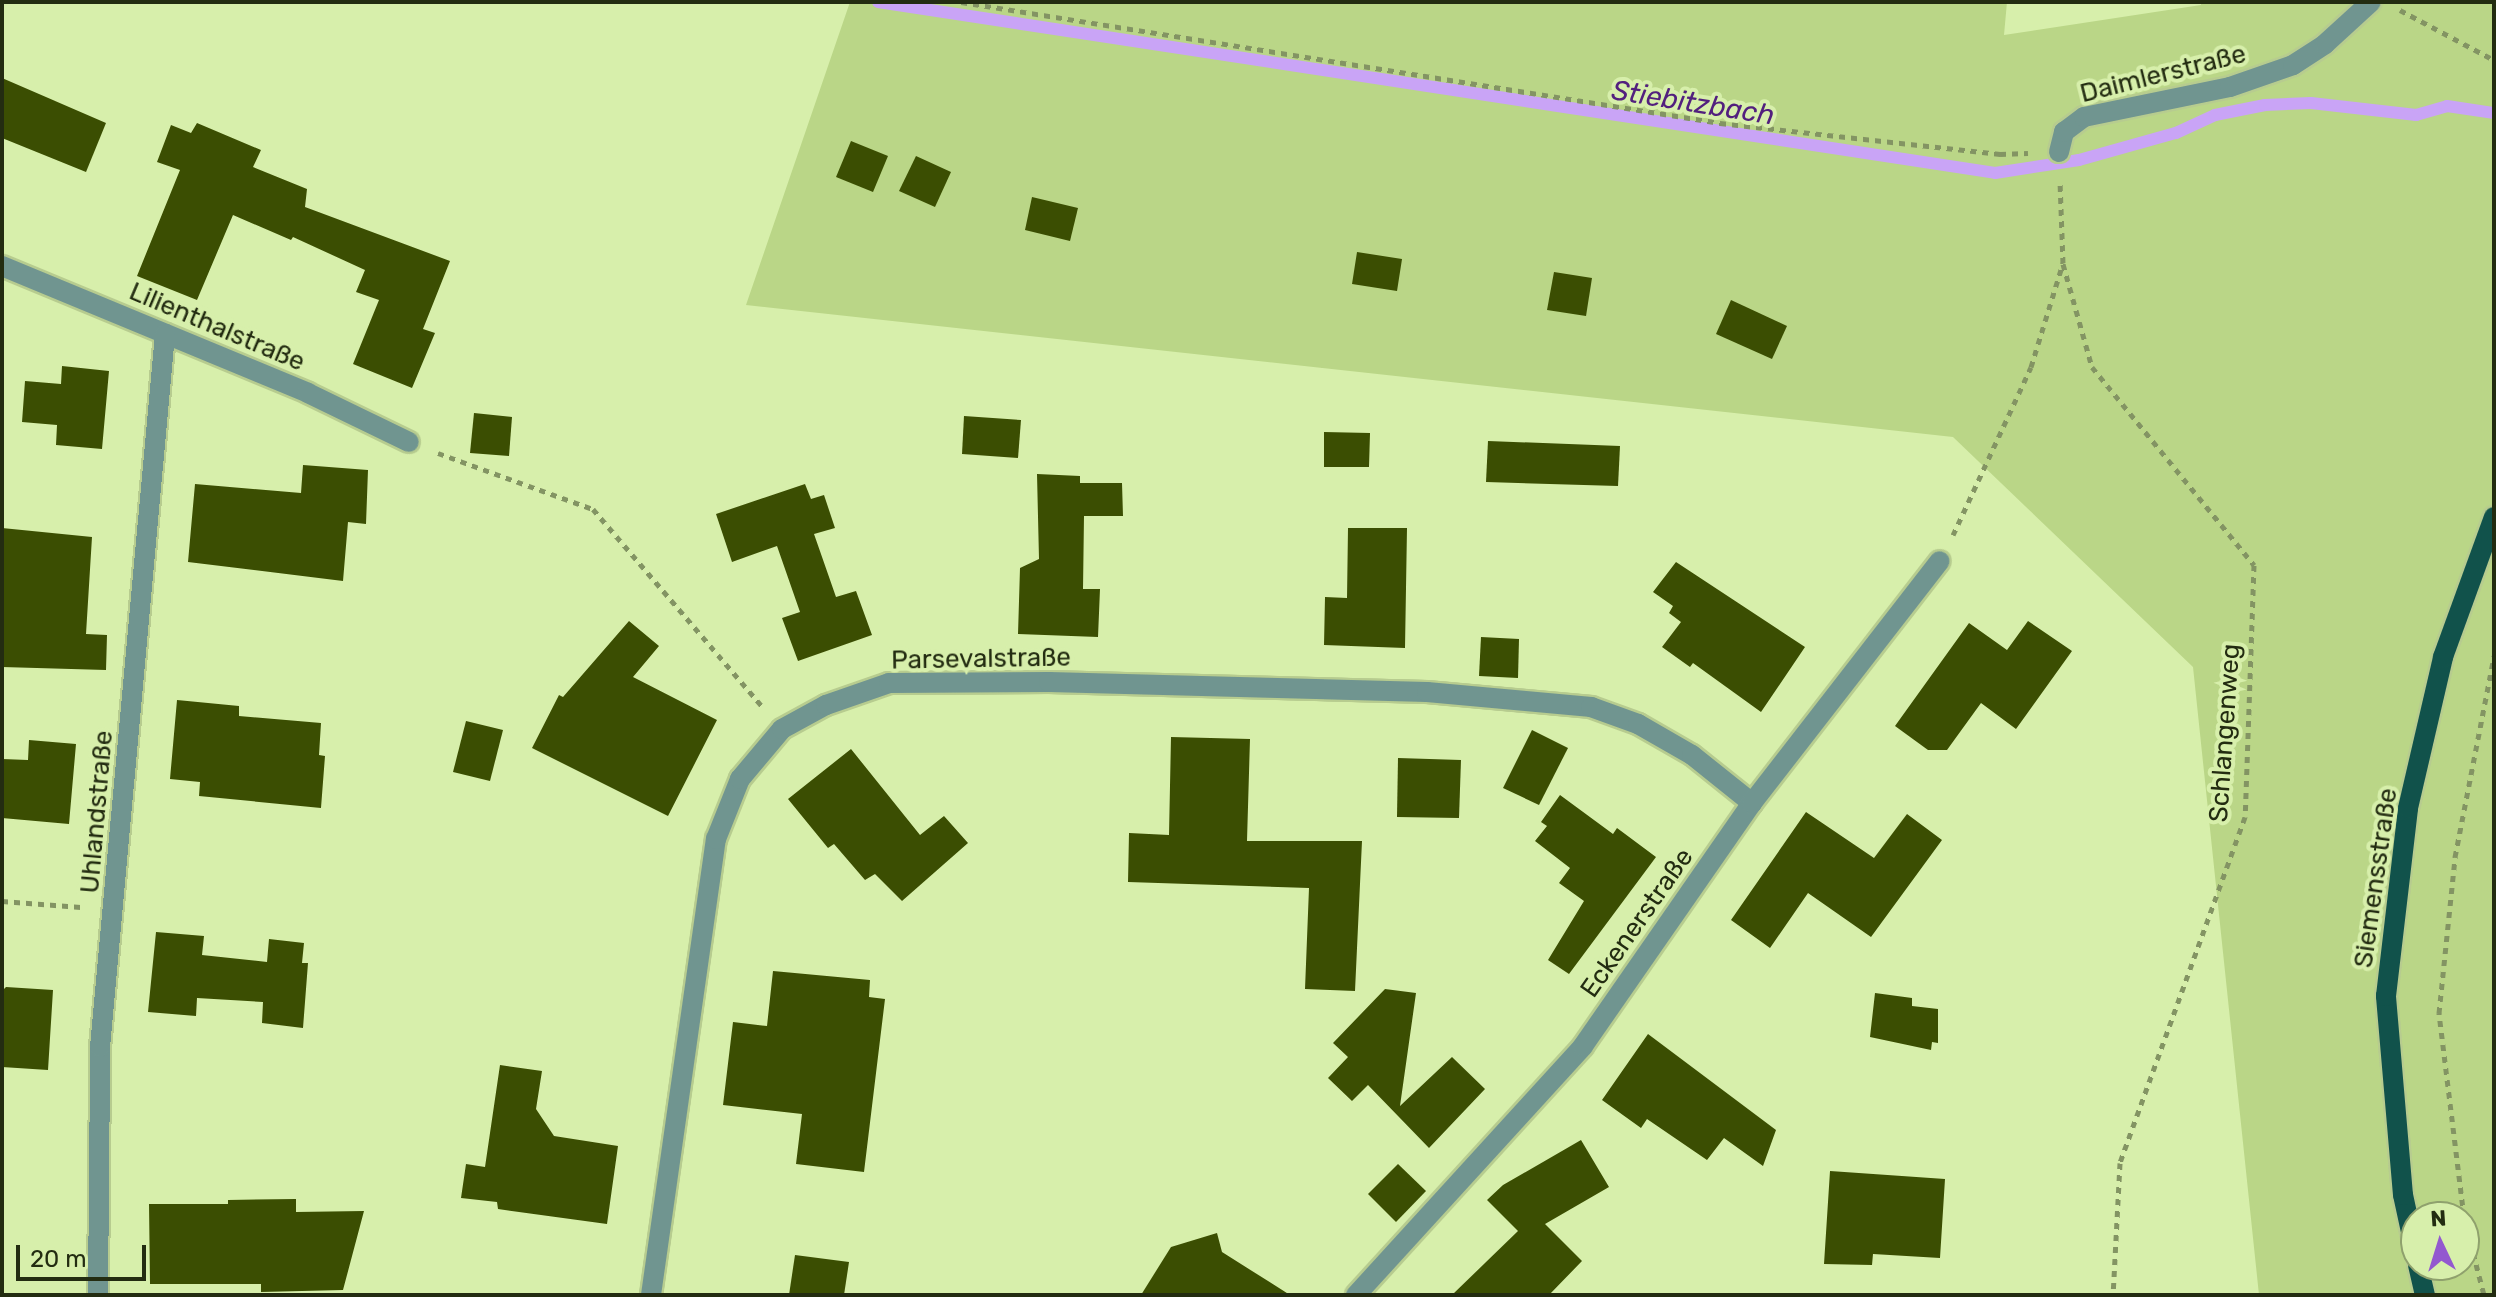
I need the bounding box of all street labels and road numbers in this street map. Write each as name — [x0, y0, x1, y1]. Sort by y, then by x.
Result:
street label: Daimlerstraße — [2077, 38, 2249, 110]
street label: Lilienthalstraße — [125, 276, 309, 378]
street label: Parsevalstraße — [891, 642, 1071, 676]
street label: Schlangenweg — [2203, 643, 2247, 823]
street label: Uhlandstraße — [74, 729, 120, 895]
street label: Siemensstraße — [2348, 786, 2404, 970]
street label: Eckenerstraße — [1574, 842, 1700, 1004]

